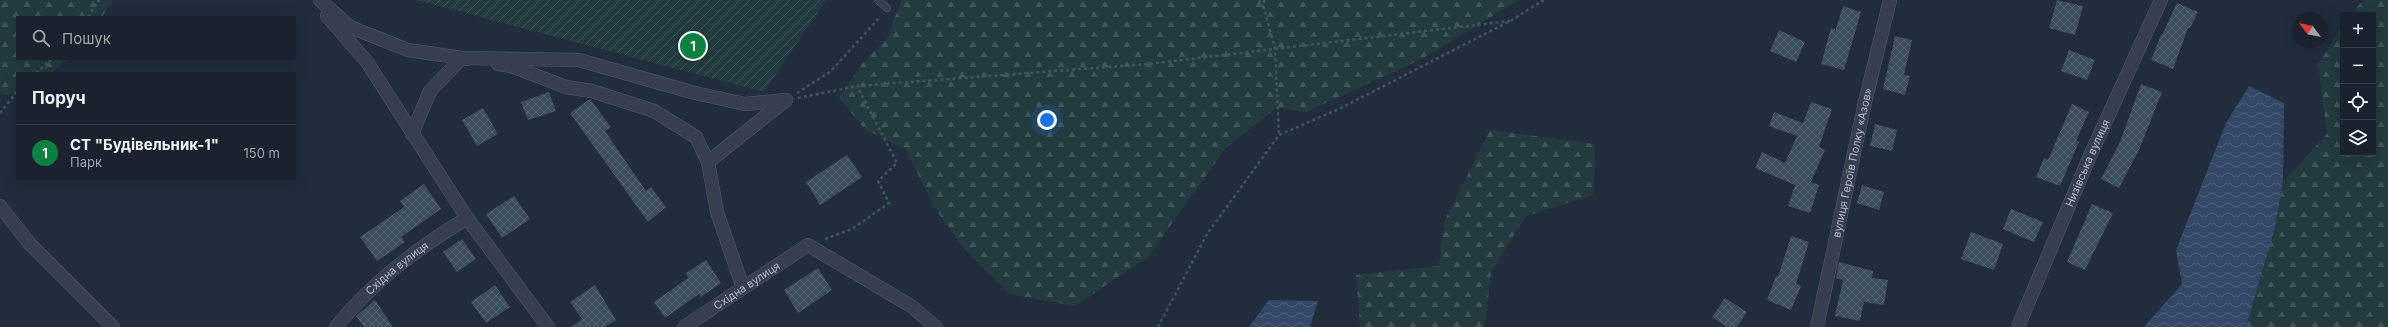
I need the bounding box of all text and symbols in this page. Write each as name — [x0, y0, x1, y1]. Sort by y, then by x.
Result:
north arrow — [2292, 12, 2328, 48]
map controls — [2340, 12, 2376, 156]
button: + — [2340, 12, 2376, 48]
search box — [16, 16, 296, 60]
icon: search — [30, 27, 52, 49]
text: Пошук — [62, 29, 111, 48]
pin: 1 — [680, 31, 706, 61]
button: − — [2340, 48, 2376, 84]
button: locate — [2340, 84, 2376, 120]
street label: вулиця Героїв Полку «Азов» — [1829, 86, 1875, 239]
text: Поруч — [32, 88, 86, 108]
your location — [1037, 110, 1057, 130]
street label: Низівська вулиця — [2062, 117, 2113, 209]
button: layers — [2340, 120, 2376, 156]
text: СТ "Будівельник-1" — [70, 135, 219, 154]
text: 1 — [42, 145, 48, 161]
text: 150 m — [244, 145, 280, 161]
text: Парк — [70, 154, 102, 170]
street label: Східна вулиця — [363, 238, 431, 298]
street label: Східна вулиця — [711, 259, 782, 313]

